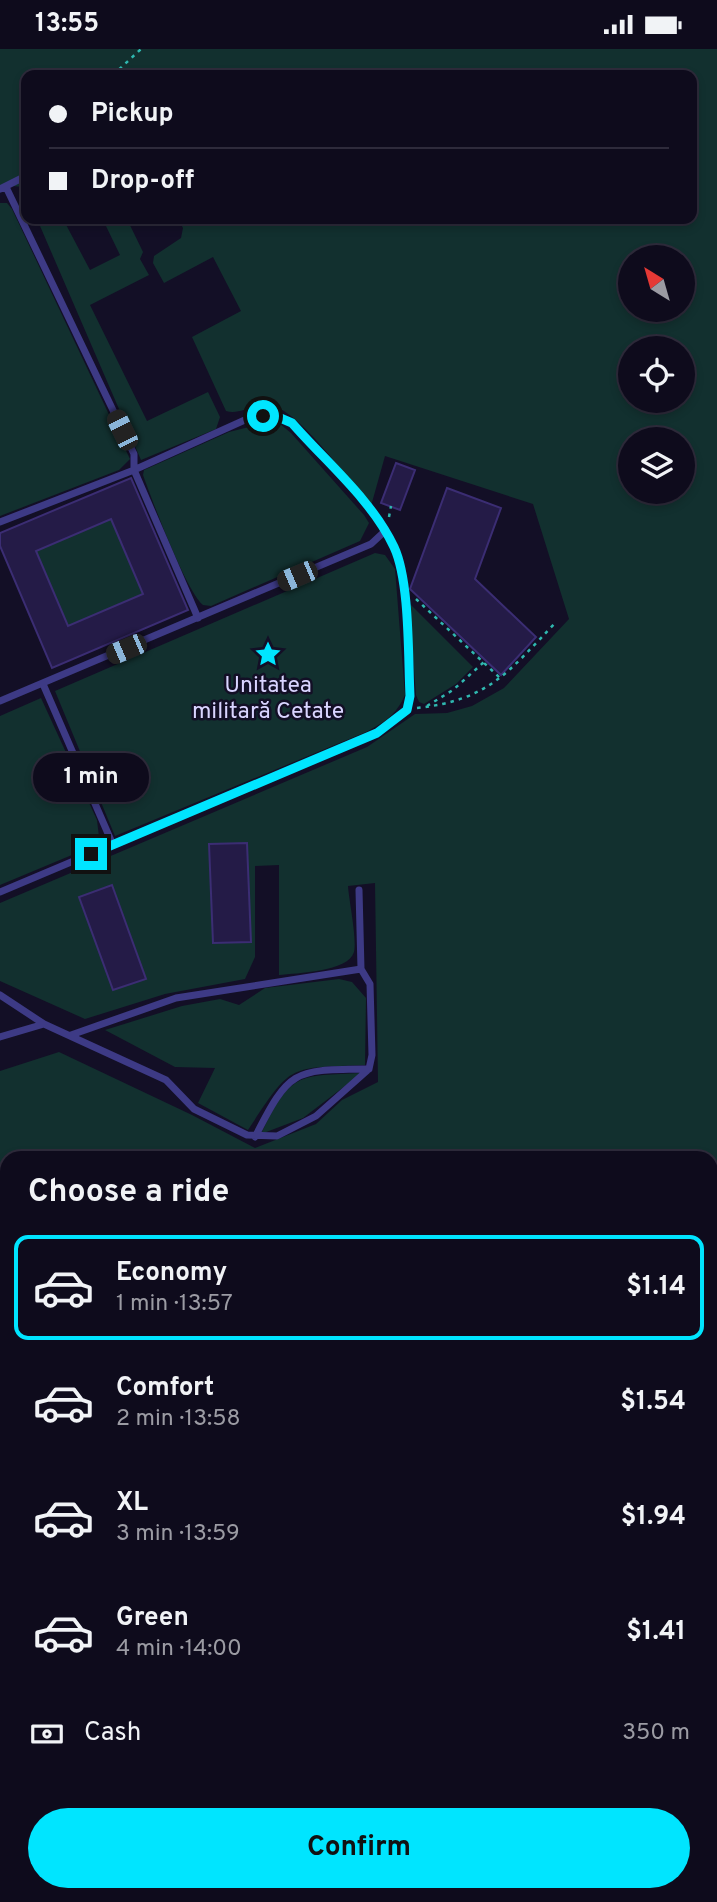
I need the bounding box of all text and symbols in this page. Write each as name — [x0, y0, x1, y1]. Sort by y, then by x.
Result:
text: 13:55 — [35, 8, 99, 41]
text: Pickup — [91, 98, 174, 131]
text: Drop-off — [91, 165, 194, 198]
north arrow — [618, 245, 695, 322]
map controls — [618, 245, 695, 504]
button: locate — [618, 336, 695, 413]
route start — [247, 400, 279, 432]
car — [104, 407, 141, 453]
button: layers — [618, 427, 695, 504]
car — [274, 558, 321, 594]
car — [103, 631, 150, 667]
place icon: Unitatea militară Cetate — [253, 639, 283, 669]
place label: Unitatea militară Cetate — [192, 672, 344, 727]
callout: 1 min — [33, 753, 149, 801]
text: 1 min — [63, 763, 119, 792]
route end — [75, 838, 107, 870]
text: Choose a ride — [28, 1173, 229, 1213]
icon: car — [32, 1256, 95, 1319]
text: Economy — [116, 1257, 227, 1290]
text: $1.14 — [626, 1271, 686, 1304]
text: 1 min · 13:57 — [116, 1290, 233, 1319]
icon: car — [32, 1371, 95, 1434]
text: Comfort — [116, 1372, 214, 1405]
text: $1.54 — [620, 1386, 686, 1419]
text: 2 min · 13:58 — [116, 1405, 241, 1434]
icon: car — [32, 1486, 95, 1549]
text: XL — [116, 1487, 148, 1520]
text: $1.94 — [621, 1501, 686, 1534]
text: 3 min · 13:59 — [116, 1520, 240, 1549]
icon: car — [32, 1601, 95, 1664]
text: Green — [116, 1602, 189, 1635]
text: $1.41 — [626, 1616, 686, 1649]
text: 4 min · 14:00 — [116, 1635, 242, 1664]
icon: cash — [28, 1715, 66, 1753]
text: Cash — [84, 1717, 141, 1750]
text: 350 m — [622, 1719, 690, 1748]
button: Confirm — [28, 1808, 690, 1888]

